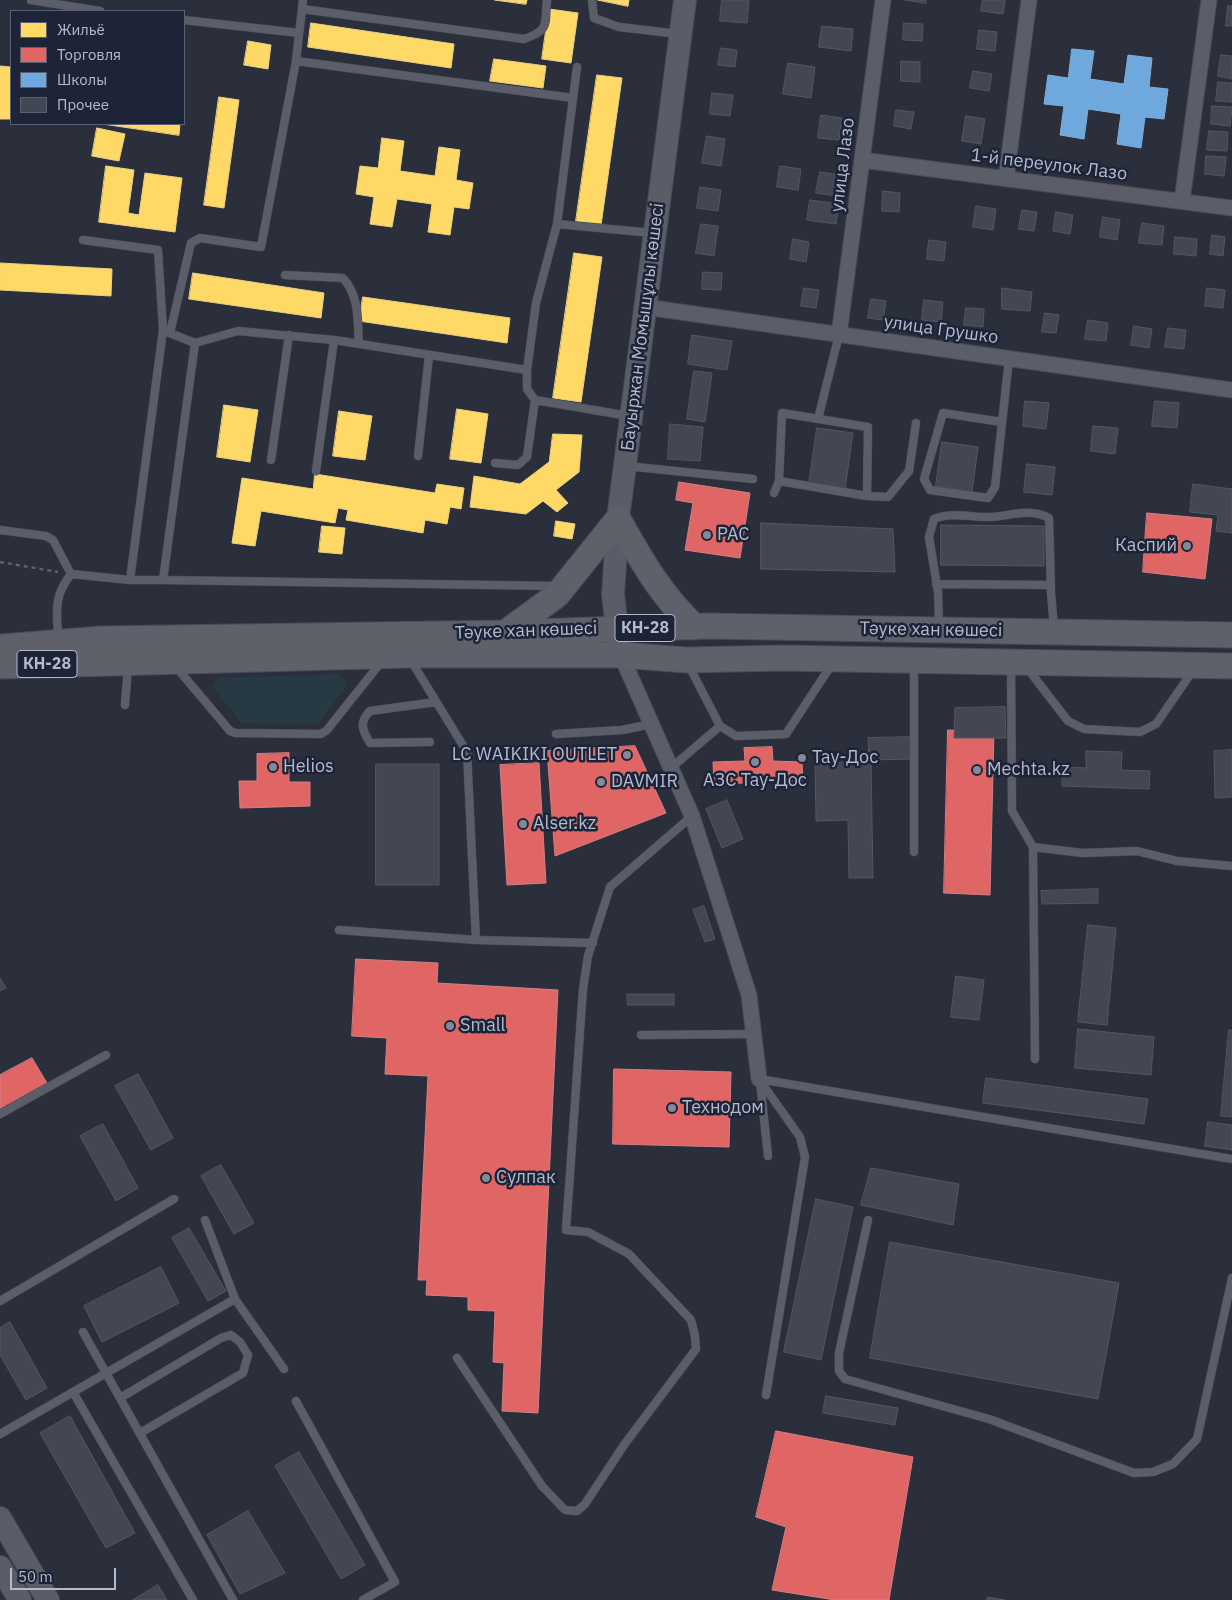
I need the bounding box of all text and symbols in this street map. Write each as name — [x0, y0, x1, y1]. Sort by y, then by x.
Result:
legend — [10, 10, 185, 125]
text: Жильё — [57, 20, 105, 39]
text: Торговля — [57, 45, 121, 64]
text: Школы — [57, 70, 107, 89]
text: Прочее — [57, 95, 109, 114]
street label: улица Лазо — [826, 116, 860, 214]
street label: 1-й переулок Лазо — [970, 145, 1128, 185]
street label: Бауыржан Момышұлы көшесі — [617, 202, 669, 452]
street label: улица Грушко — [882, 311, 1000, 349]
place label: РАС — [717, 524, 750, 546]
marker: РАС — [701, 529, 713, 541]
place label: Каспий — [1115, 535, 1177, 557]
marker: Каспий — [1181, 540, 1193, 552]
road number: КН-28 — [615, 614, 675, 641]
street label: Тәуке хан көшесі — [454, 618, 598, 644]
street label: Тәуке хан көшесі — [859, 618, 1003, 642]
road number: КН-28 — [17, 651, 77, 678]
place label: LC WAIKIKI OUTLET — [452, 744, 617, 766]
place label: Тау-Дос — [812, 747, 878, 769]
marker: LC WAIKIKI OUTLET — [621, 749, 633, 761]
marker: Тау-Дос — [796, 752, 808, 764]
place label: Helios — [283, 756, 334, 778]
marker: АЗС Тау-Дос — [749, 756, 761, 768]
place label: Mechta.kz — [987, 759, 1070, 781]
marker: Helios — [267, 761, 279, 773]
marker: Mechta.kz — [971, 764, 983, 776]
place label: АЗС Тау-Дос — [703, 770, 807, 792]
place label: DAVMIR — [611, 771, 678, 793]
marker: DAVMIR — [595, 776, 607, 788]
place label: Alser.kz — [533, 813, 596, 835]
marker: Alser.kz — [517, 818, 529, 830]
place label: Small — [460, 1015, 505, 1037]
marker: Small — [444, 1020, 456, 1032]
place label: Технодом — [682, 1097, 764, 1119]
marker: Технодом — [666, 1102, 678, 1114]
place label: Сулпак — [496, 1167, 556, 1189]
marker: Сулпак — [480, 1172, 492, 1184]
scale bar — [12, 1558, 119, 1590]
text: 50 m — [18, 1567, 53, 1586]

